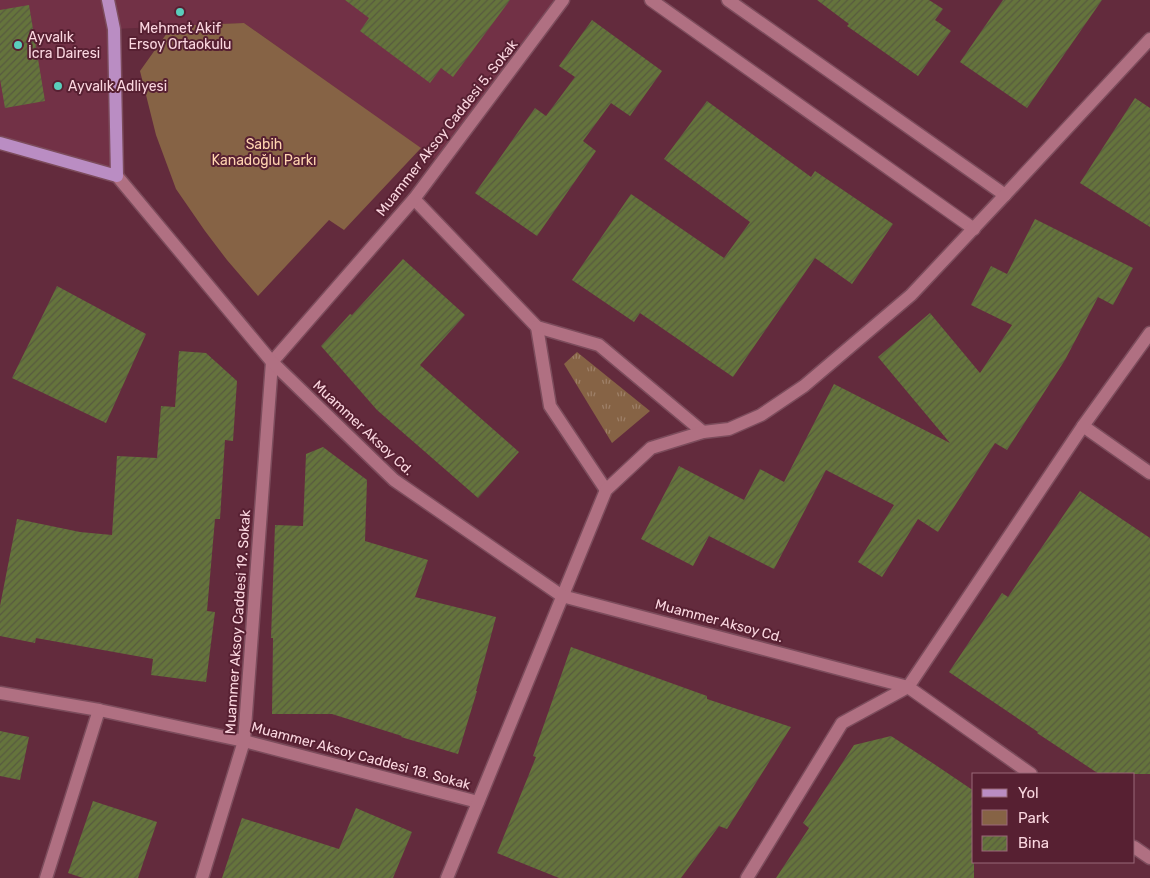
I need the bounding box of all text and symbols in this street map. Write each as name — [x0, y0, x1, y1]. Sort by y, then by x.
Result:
marker: Mehmet Akif Ersoy Ortaokulu — [174, 6, 186, 18]
place label: Mehmet Akif Ersoy Ortaokulu — [129, 20, 232, 53]
place label: Ayvalık İcra Dairesi — [28, 29, 100, 62]
street label: Muammer Aksoy Caddesi 5. Sokak — [373, 36, 522, 220]
marker: Ayvalık İcra Dairesi — [12, 39, 24, 51]
place label: Ayvalık Adliyesi — [68, 78, 167, 95]
marker: Ayvalık Adliyesi — [52, 80, 64, 92]
park label: Sabih Kanadoğlu Parkı — [212, 136, 316, 169]
street label: Muammer Aksoy Cd. — [309, 377, 417, 479]
street label: Muammer Aksoy Caddesi 19. Sokak — [222, 508, 254, 735]
street label: Muammer Aksoy Cd. — [653, 596, 785, 646]
street label: Muammer Aksoy Caddesi 18. Sokak — [250, 719, 473, 794]
legend — [972, 773, 1135, 863]
text: Yol — [1018, 784, 1039, 802]
text: Park — [1018, 809, 1049, 827]
text: Bina — [1018, 834, 1049, 852]

